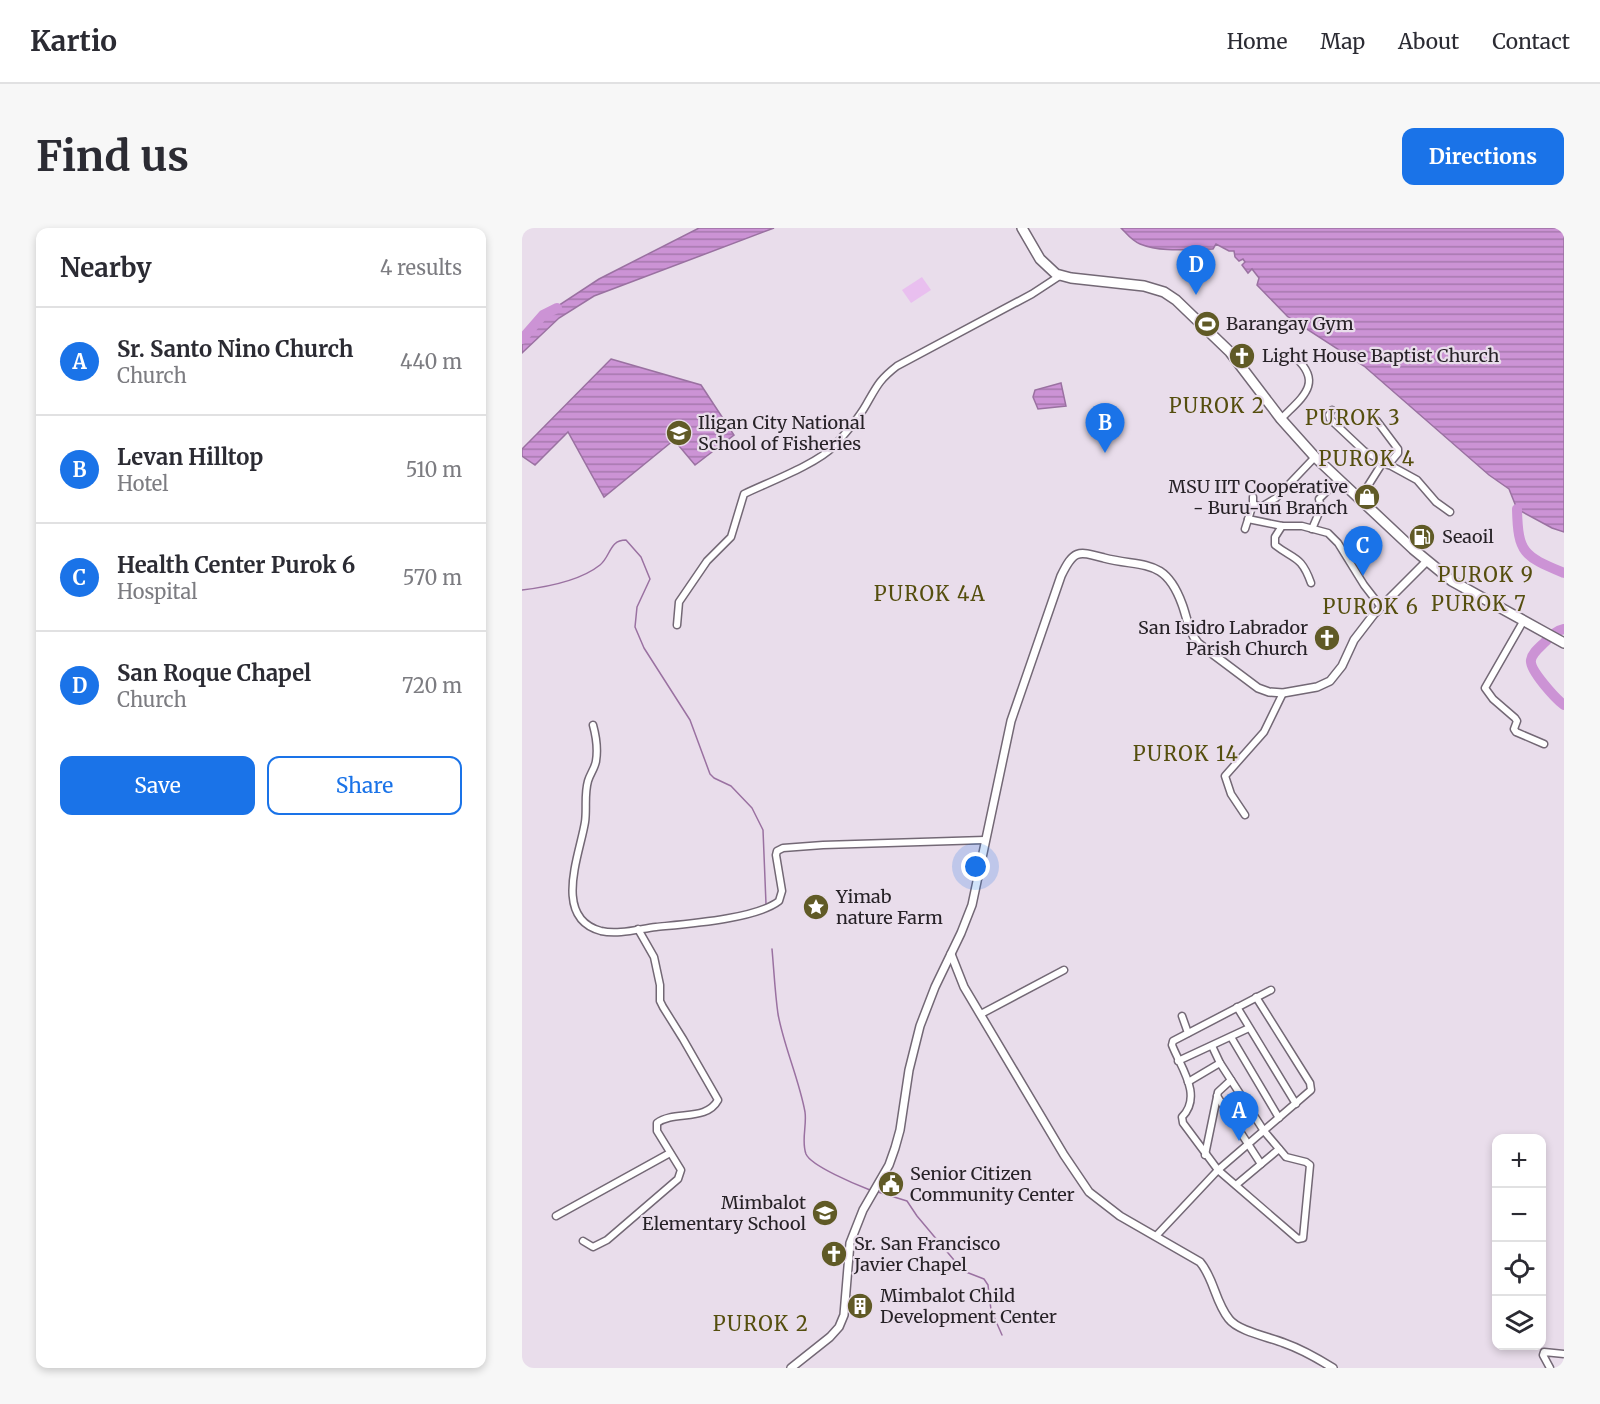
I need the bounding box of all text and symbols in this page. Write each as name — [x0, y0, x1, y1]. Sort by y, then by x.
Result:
text: Kartio — [30, 23, 117, 59]
text: Home — [1227, 28, 1287, 55]
text: Map — [1320, 28, 1365, 55]
text: About — [1398, 28, 1459, 55]
text: Contact — [1492, 28, 1570, 55]
button: Directions — [1402, 128, 1564, 185]
text: Find us — [36, 130, 189, 182]
pin: D — [1176, 245, 1216, 295]
text: Nearby — [60, 251, 152, 284]
text: 4 results — [380, 255, 462, 280]
sports icon: Barangay Gym — [1192, 309, 1222, 339]
place label: Barangay Gym — [1226, 312, 1354, 335]
text: Sr. Santo Nino Church — [117, 335, 354, 363]
church icon: Light House Baptist Church — [1227, 341, 1257, 371]
place label: Light House Baptist Church — [1262, 344, 1500, 367]
text: A — [72, 349, 87, 374]
text: 440 m — [400, 349, 462, 374]
text: Church — [117, 363, 187, 388]
district label: PUROK 2 — [1169, 393, 1265, 418]
pin: B — [1086, 404, 1124, 453]
district label: PUROK 3 — [1305, 405, 1401, 430]
place label: Iligan City National School of Fisheries — [698, 411, 866, 455]
school or university icon: Iligan City National School of Fisheries — [664, 418, 694, 448]
text: Levan Hilltop — [117, 443, 263, 471]
district label: PUROK 4 — [1318, 446, 1416, 471]
text: B — [73, 457, 86, 482]
text: 510 m — [406, 457, 462, 482]
text: Hotel — [117, 471, 168, 496]
place label: MSU IIT Cooperative - Buru-un Branch — [1168, 475, 1348, 519]
shop icon: MSU IIT Cooperative - Buru-un Branch — [1352, 482, 1382, 512]
fuel station icon: Seaoil — [1407, 522, 1437, 552]
place label: Seaoil — [1442, 525, 1494, 548]
pin: C — [1344, 526, 1382, 576]
text: Health Center Purok 6 — [117, 551, 355, 579]
district label: PUROK 9 — [1438, 562, 1534, 587]
text: C — [73, 565, 86, 590]
text: 570 m — [403, 565, 462, 590]
text: Hospital — [117, 579, 197, 604]
district label: PUROK 4A — [874, 581, 986, 606]
district label: PUROK 7 — [1431, 591, 1527, 616]
district label: PUROK 6 — [1323, 594, 1419, 619]
place label: San Isidro Labrador Parish Church — [1138, 616, 1308, 660]
church icon: San Isidro Labrador Parish Church — [1312, 623, 1342, 653]
text: San Roque Chapel — [117, 659, 311, 687]
text: D — [72, 673, 87, 698]
text: 720 m — [402, 673, 462, 698]
text: Church — [117, 687, 187, 712]
district label: PUROK 14 — [1133, 741, 1239, 766]
button: Save — [60, 756, 255, 815]
button: Share — [267, 756, 462, 815]
your location — [961, 852, 990, 881]
place label: Yimab nature Farm — [835, 885, 943, 929]
place icon: Yimab nature Farm — [801, 892, 831, 922]
pin: A — [1220, 1092, 1258, 1141]
map controls — [1492, 1134, 1546, 1350]
button: + — [1492, 1134, 1546, 1188]
place label: Senior Citizen Community Center — [910, 1162, 1075, 1206]
public building icon: Senior Citizen Community Center — [876, 1169, 906, 1199]
button: − — [1492, 1188, 1546, 1242]
place label: Mimbalot Elementary School — [642, 1191, 806, 1235]
school or university icon: Mimbalot Elementary School — [810, 1198, 840, 1228]
place label: Sr. San Francisco Javier Chapel — [853, 1232, 1000, 1276]
church icon: Sr. San Francisco Javier Chapel — [819, 1239, 849, 1269]
button: locate — [1492, 1242, 1546, 1296]
place label: Mimbalot Child Development Center — [880, 1284, 1057, 1328]
building icon: Mimbalot Child Development Center — [845, 1291, 875, 1321]
button: layers — [1492, 1296, 1546, 1350]
district label: PUROK 2 — [713, 1311, 809, 1336]

